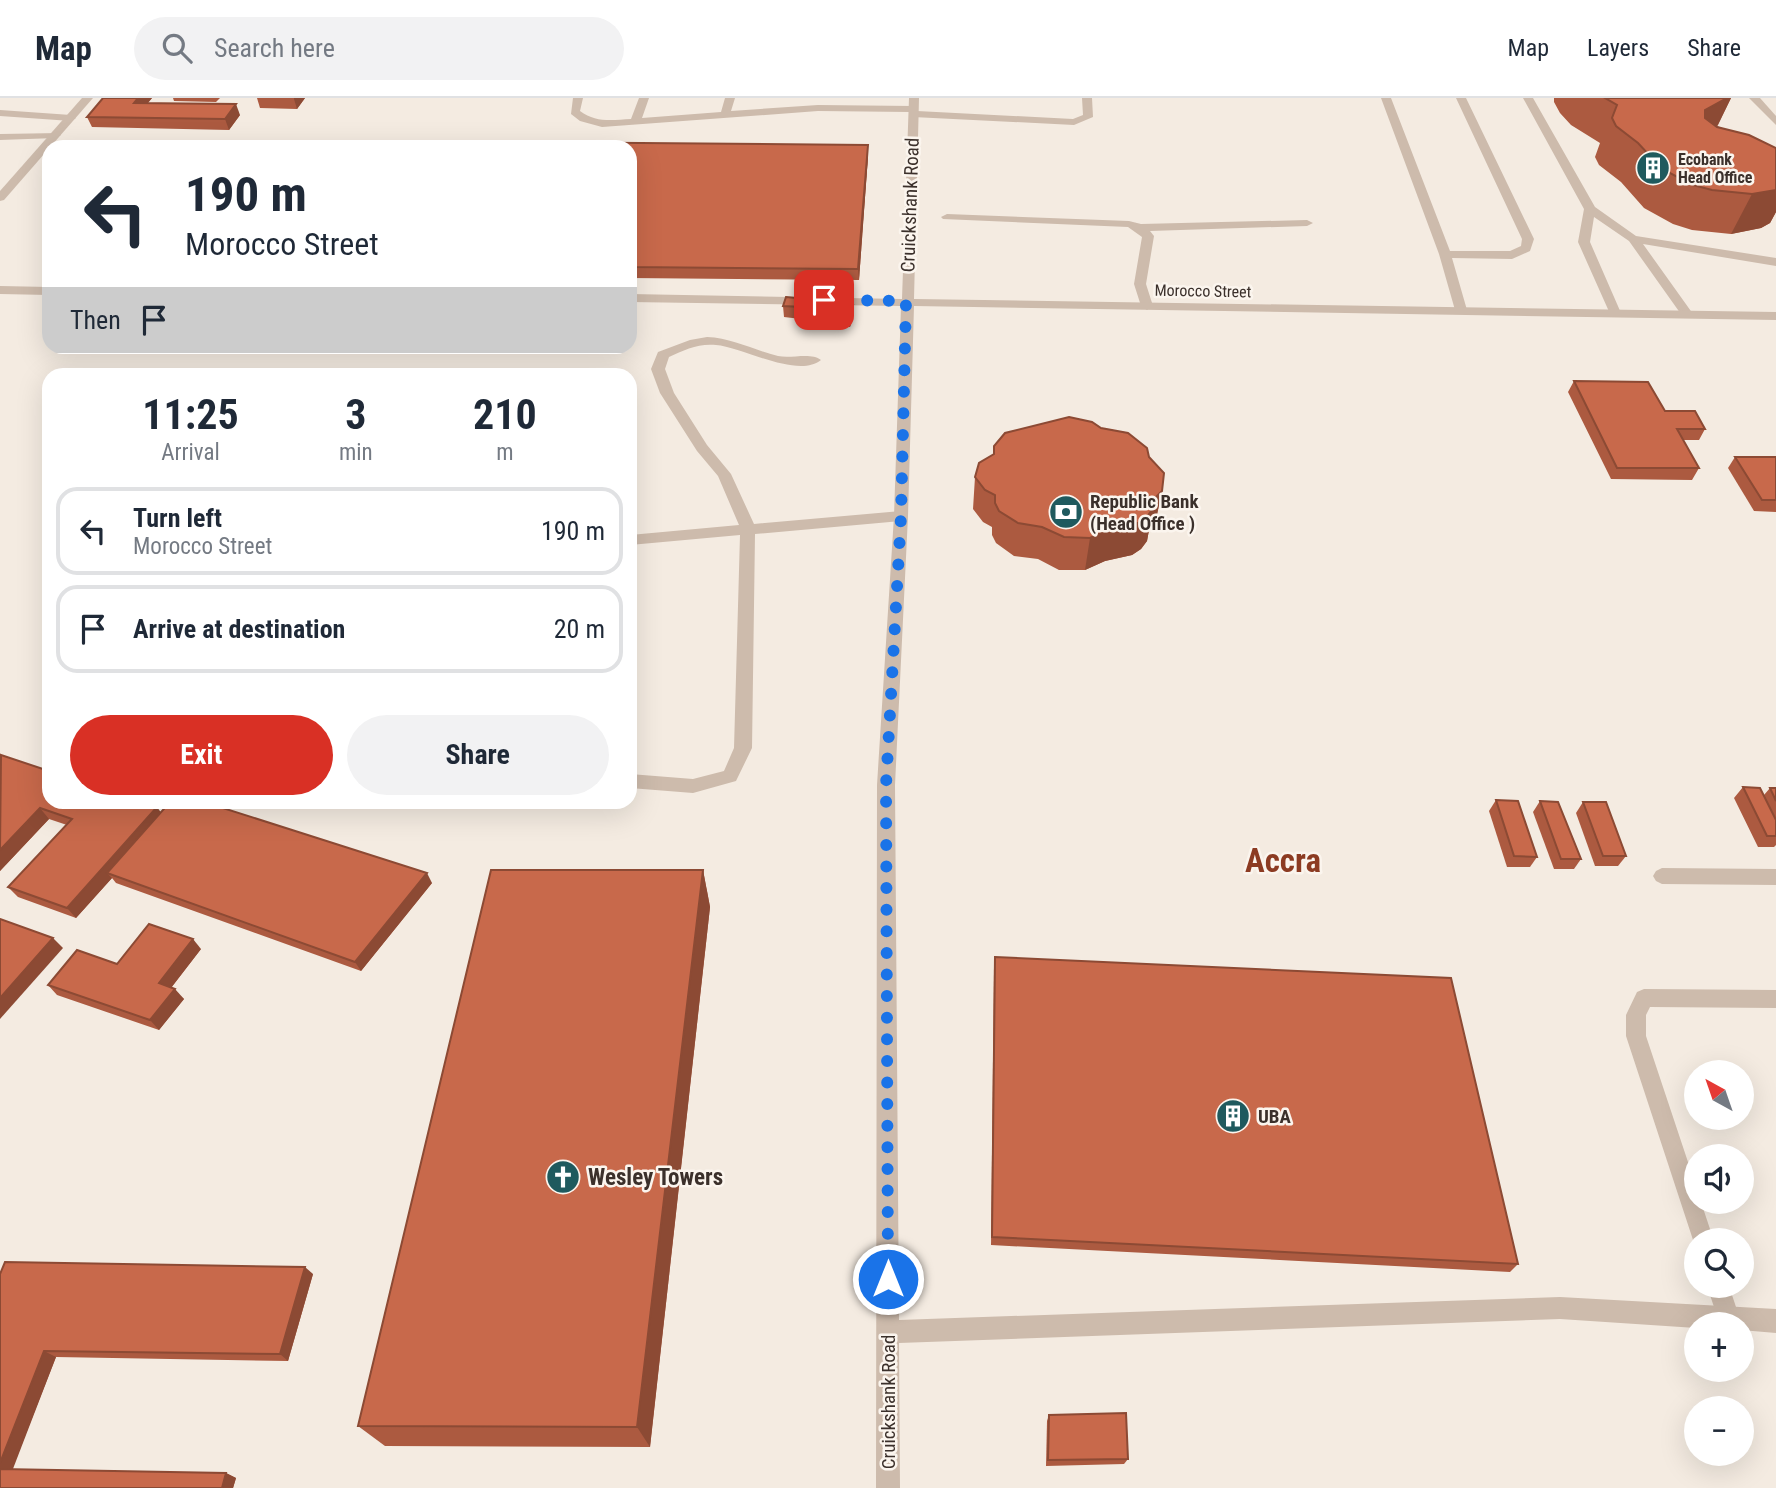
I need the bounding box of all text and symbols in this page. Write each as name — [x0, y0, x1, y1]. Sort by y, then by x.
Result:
search box — [134, 17, 624, 80]
text: Map — [35, 29, 92, 68]
icon: search — [158, 29, 196, 67]
text: Search here — [214, 33, 335, 63]
text: Map — [1508, 34, 1549, 62]
text: Layers — [1587, 34, 1649, 62]
text: Share — [1687, 34, 1741, 62]
street label: Cruickshank Road — [896, 137, 924, 273]
building icon: Ecobank Head Office — [1634, 149, 1672, 187]
place label: Ecobank Head Office — [1678, 150, 1753, 187]
text: 190 m — [185, 166, 307, 223]
icon: left — [70, 168, 161, 259]
text: Morocco Street — [185, 225, 379, 263]
pin — [794, 270, 854, 330]
icon: arrive — [805, 281, 843, 319]
street label: Morocco Street — [1154, 281, 1252, 301]
icon: arrive — [135, 301, 173, 339]
text: Then — [70, 305, 121, 335]
text: 11:25 — [142, 390, 239, 439]
text: 3 — [345, 390, 366, 439]
text: 210 — [473, 390, 537, 439]
text: Arrival — [161, 439, 220, 466]
text: min — [339, 439, 373, 466]
text: m — [496, 439, 513, 466]
place label: Republic Bank (Head Office ) — [1090, 490, 1199, 535]
bank icon: Republic Bank (Head Office ) — [1047, 493, 1085, 531]
text: Turn left — [133, 503, 222, 533]
icon: left — [74, 512, 112, 550]
text: 190 m — [541, 516, 605, 546]
text: Morocco Street — [133, 533, 272, 560]
icon: arrive — [74, 610, 112, 648]
text: Arrive at destination — [133, 614, 345, 644]
text: 20 m — [554, 614, 605, 644]
button: Exit — [70, 715, 333, 795]
button: Share — [347, 715, 609, 795]
district label: Accra — [1245, 841, 1321, 880]
north arrow — [1684, 1060, 1754, 1130]
map controls — [1684, 1060, 1754, 1466]
building icon: UBA — [1214, 1097, 1252, 1135]
place label: UBA — [1258, 1105, 1292, 1128]
button: sound — [1684, 1144, 1754, 1214]
church icon: Wesley Towers — [544, 1158, 582, 1196]
place label: Wesley Towers — [588, 1164, 723, 1191]
button: search — [1684, 1228, 1754, 1298]
position arrow — [851, 1242, 925, 1316]
button: + — [1684, 1312, 1754, 1382]
street label: Cruickshank Road — [877, 1335, 900, 1469]
button: − — [1684, 1396, 1754, 1466]

